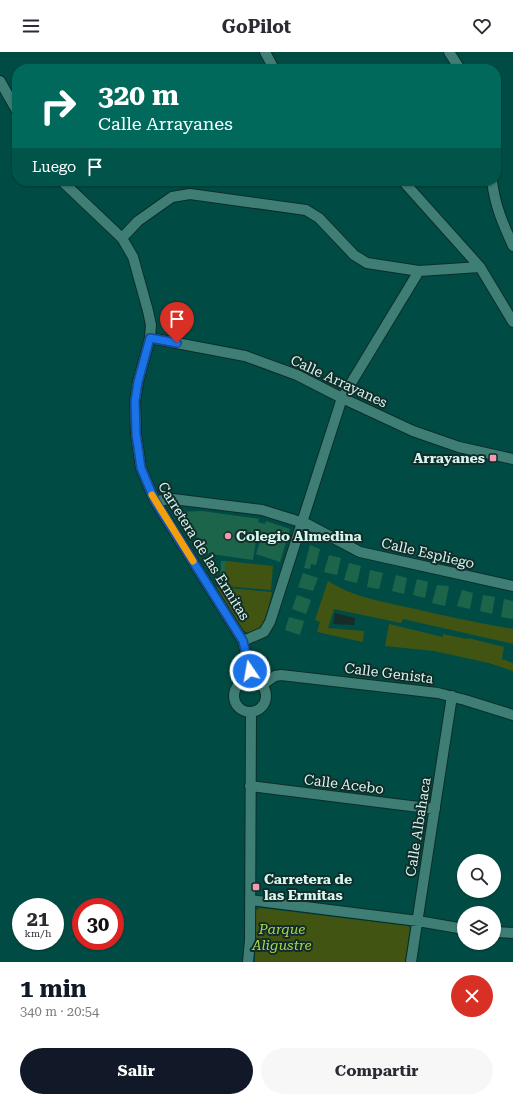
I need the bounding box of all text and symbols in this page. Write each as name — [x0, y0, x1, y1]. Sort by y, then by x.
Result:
icon: menu — [20, 15, 42, 37]
icon: heart — [471, 15, 493, 37]
text: GoPilot — [222, 16, 291, 37]
text: 320 m — [98, 79, 179, 112]
icon: right — [32, 80, 84, 132]
text: Calle Arrayanes — [98, 113, 233, 134]
icon: arrive — [84, 156, 106, 178]
text: Luego — [32, 158, 76, 176]
pin — [160, 302, 194, 343]
icon: arrive — [166, 308, 188, 330]
street label: Calle Arrayanes — [288, 352, 390, 411]
place label: Arrayanes — [413, 450, 485, 466]
marker: Arrayanes — [488, 453, 498, 463]
street label: Carretera de las Ermitas — [155, 479, 253, 623]
place label: Colegio Almedina — [236, 528, 363, 544]
marker: Colegio Almedina — [223, 531, 233, 541]
street label: Calle Espliego — [380, 535, 476, 571]
position arrow — [229, 650, 271, 692]
street label: Calle Genista — [344, 660, 435, 686]
street label: Calle Acebo — [303, 771, 385, 797]
street label: Calle Albahaca — [402, 776, 434, 878]
map controls — [457, 854, 501, 950]
button: search — [457, 854, 501, 898]
place label: Carretera de las Ermitas — [264, 871, 352, 903]
marker: Carretera de las Ermitas — [251, 882, 261, 892]
speed limit sign: 30 — [72, 898, 124, 950]
button: layers — [457, 906, 501, 950]
text: 21 — [27, 907, 49, 931]
park label: Parque Aligustre — [251, 921, 312, 953]
text: km/h — [25, 928, 51, 939]
text: 1 min — [20, 975, 87, 1003]
button: close — [451, 975, 493, 1017]
text: 340 m · 20:54 — [20, 1004, 99, 1019]
button: Salir — [20, 1048, 253, 1094]
button: Compartir — [261, 1048, 493, 1094]

